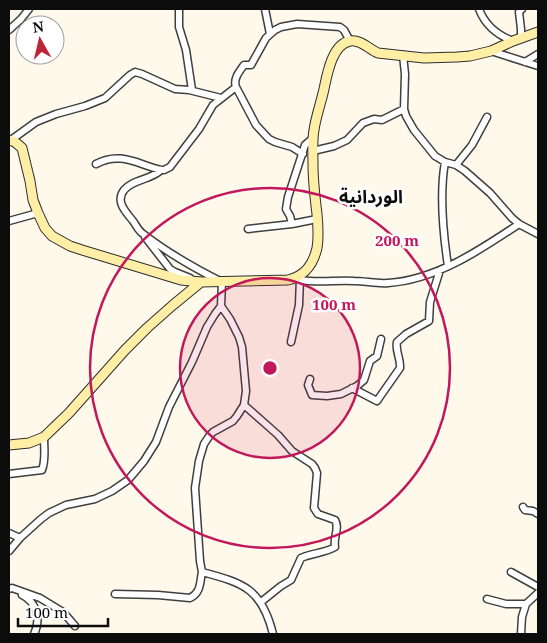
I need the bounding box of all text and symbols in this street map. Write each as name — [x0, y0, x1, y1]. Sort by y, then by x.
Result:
north arrow — [15, 15, 65, 65]
text: N — [31, 16, 45, 37]
district label: الوردانية — [339, 184, 403, 208]
text: 200 m — [375, 230, 419, 250]
text: 100 m — [312, 294, 356, 314]
centre of rings — [261, 359, 279, 377]
scale bar — [18, 596, 108, 628]
text: 100 m — [25, 602, 68, 622]

